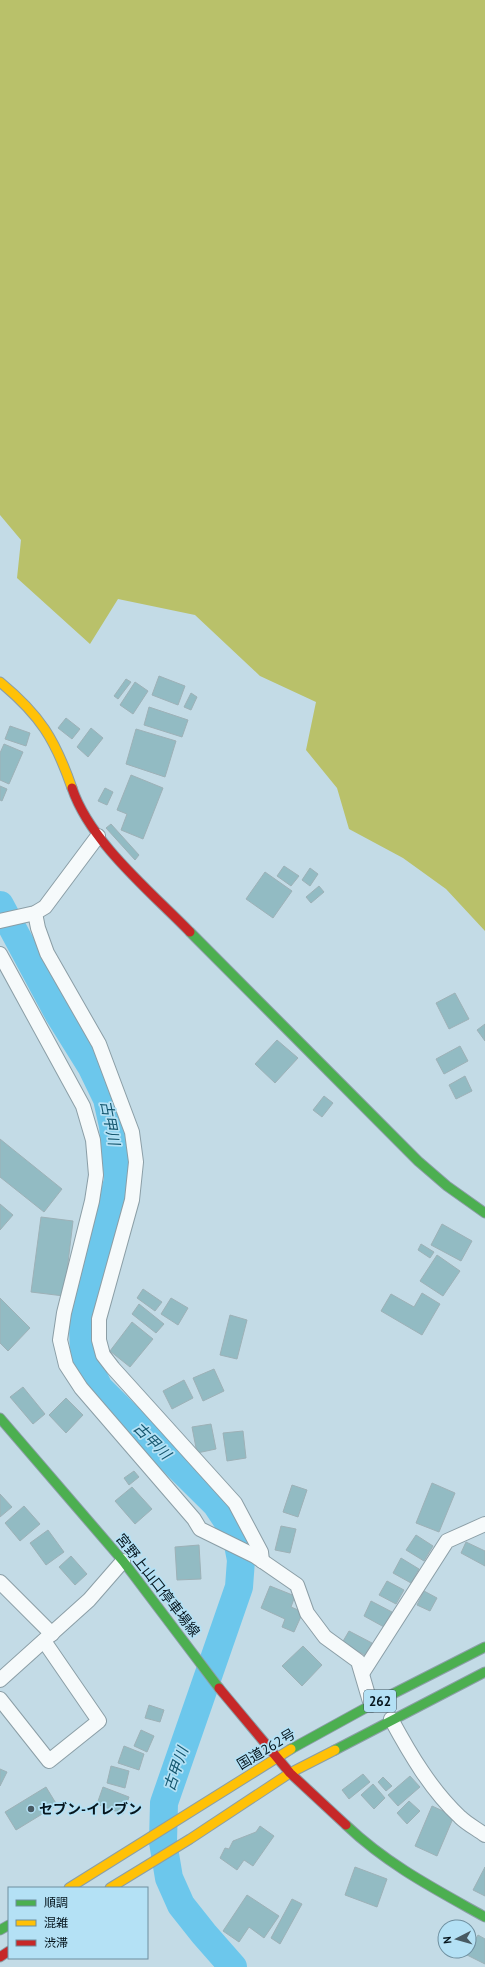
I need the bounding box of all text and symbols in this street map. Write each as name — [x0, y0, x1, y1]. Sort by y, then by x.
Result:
water label: 古甲川 — [97, 1099, 124, 1149]
water label: 古甲川 — [130, 1418, 176, 1465]
street label: 宮野上山口停車場線 — [112, 1530, 204, 1640]
road number: 262 — [364, 1690, 396, 1712]
street label: 国道262号 — [234, 1725, 298, 1773]
water label: 古甲川 — [159, 1743, 192, 1793]
place label: セブン-イレブン — [39, 1800, 142, 1818]
marker: セブン-イレブン — [26, 1804, 36, 1814]
legend — [8, 1887, 148, 1959]
text: 順調 — [44, 1895, 68, 1910]
text: 混雑 — [44, 1915, 68, 1930]
north arrow — [437, 1919, 477, 1959]
text: 渋滞 — [44, 1935, 68, 1950]
text: N — [440, 1936, 454, 1944]

